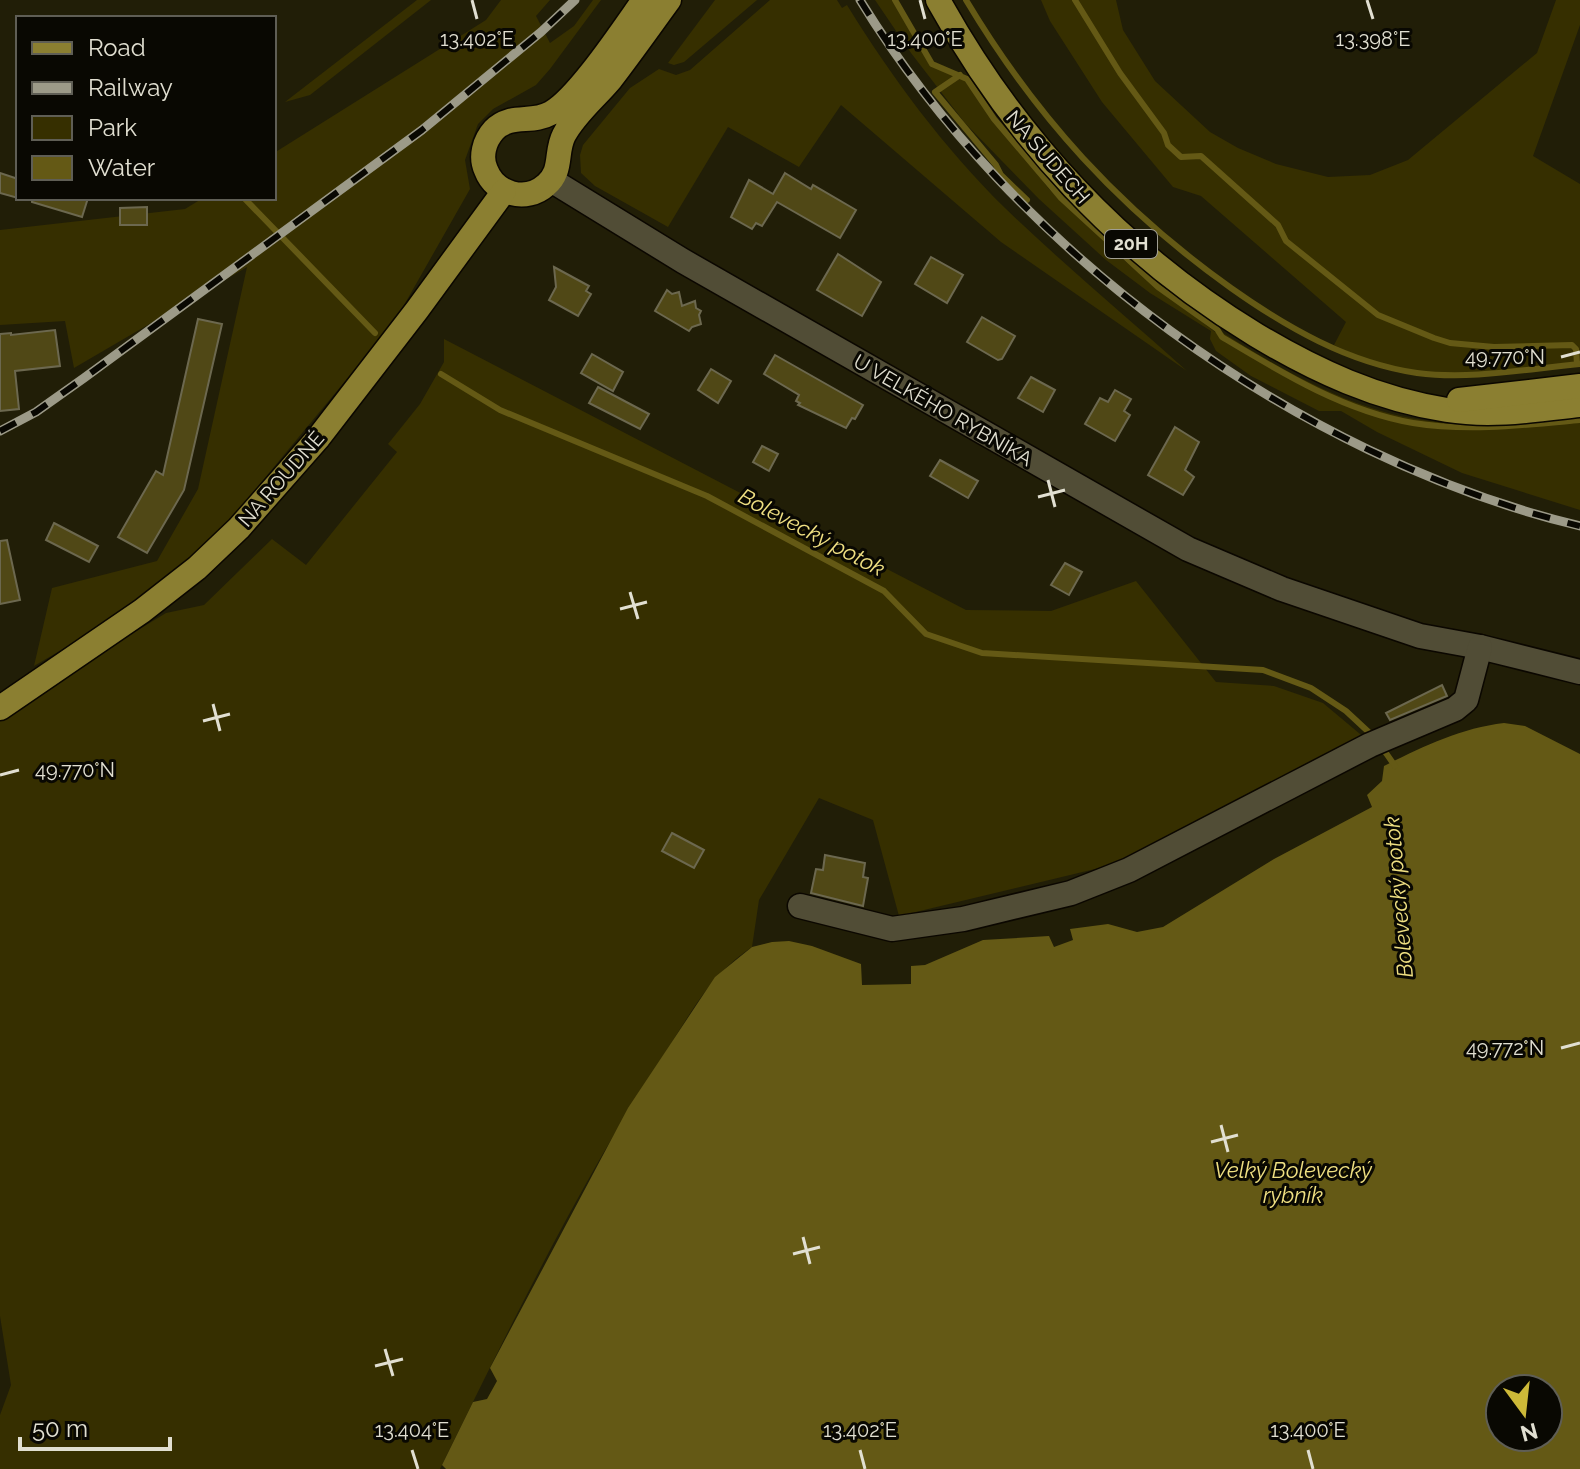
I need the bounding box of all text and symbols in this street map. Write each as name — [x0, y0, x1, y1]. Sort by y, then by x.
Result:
legend — [16, 16, 276, 200]
text: 13.402°E — [440, 27, 514, 51]
text: 13.400°E — [887, 27, 963, 51]
text: 13.398°E — [1336, 27, 1410, 51]
text: Road — [88, 33, 146, 62]
text: Railway — [88, 73, 173, 102]
street label: NA SUDECH — [1001, 106, 1095, 208]
text: Park — [88, 113, 137, 142]
text: Water — [88, 153, 156, 182]
road number: 20H — [1105, 230, 1157, 258]
text: 49.770°N — [1465, 345, 1545, 369]
street label: U VELKÉHO RYBNÍKA — [849, 349, 1037, 471]
street label: NA ROUDNÉ — [233, 426, 329, 532]
water label: Bolevecký potok — [734, 483, 890, 582]
text: 49.770°N — [35, 758, 115, 782]
water label: Bolevecký potok — [1378, 815, 1418, 979]
text: 49.772°N — [1466, 1036, 1544, 1060]
water label: Velký Bolevecký rybník — [1214, 1157, 1373, 1208]
north arrow — [1484, 1373, 1564, 1453]
scale bar — [20, 1401, 170, 1451]
text: 50 m — [32, 1414, 88, 1443]
text: 13.404°E — [375, 1418, 449, 1442]
text: 13.402°E — [823, 1418, 897, 1442]
text: 13.400°E — [1270, 1418, 1346, 1442]
text: N — [1518, 1418, 1541, 1447]

